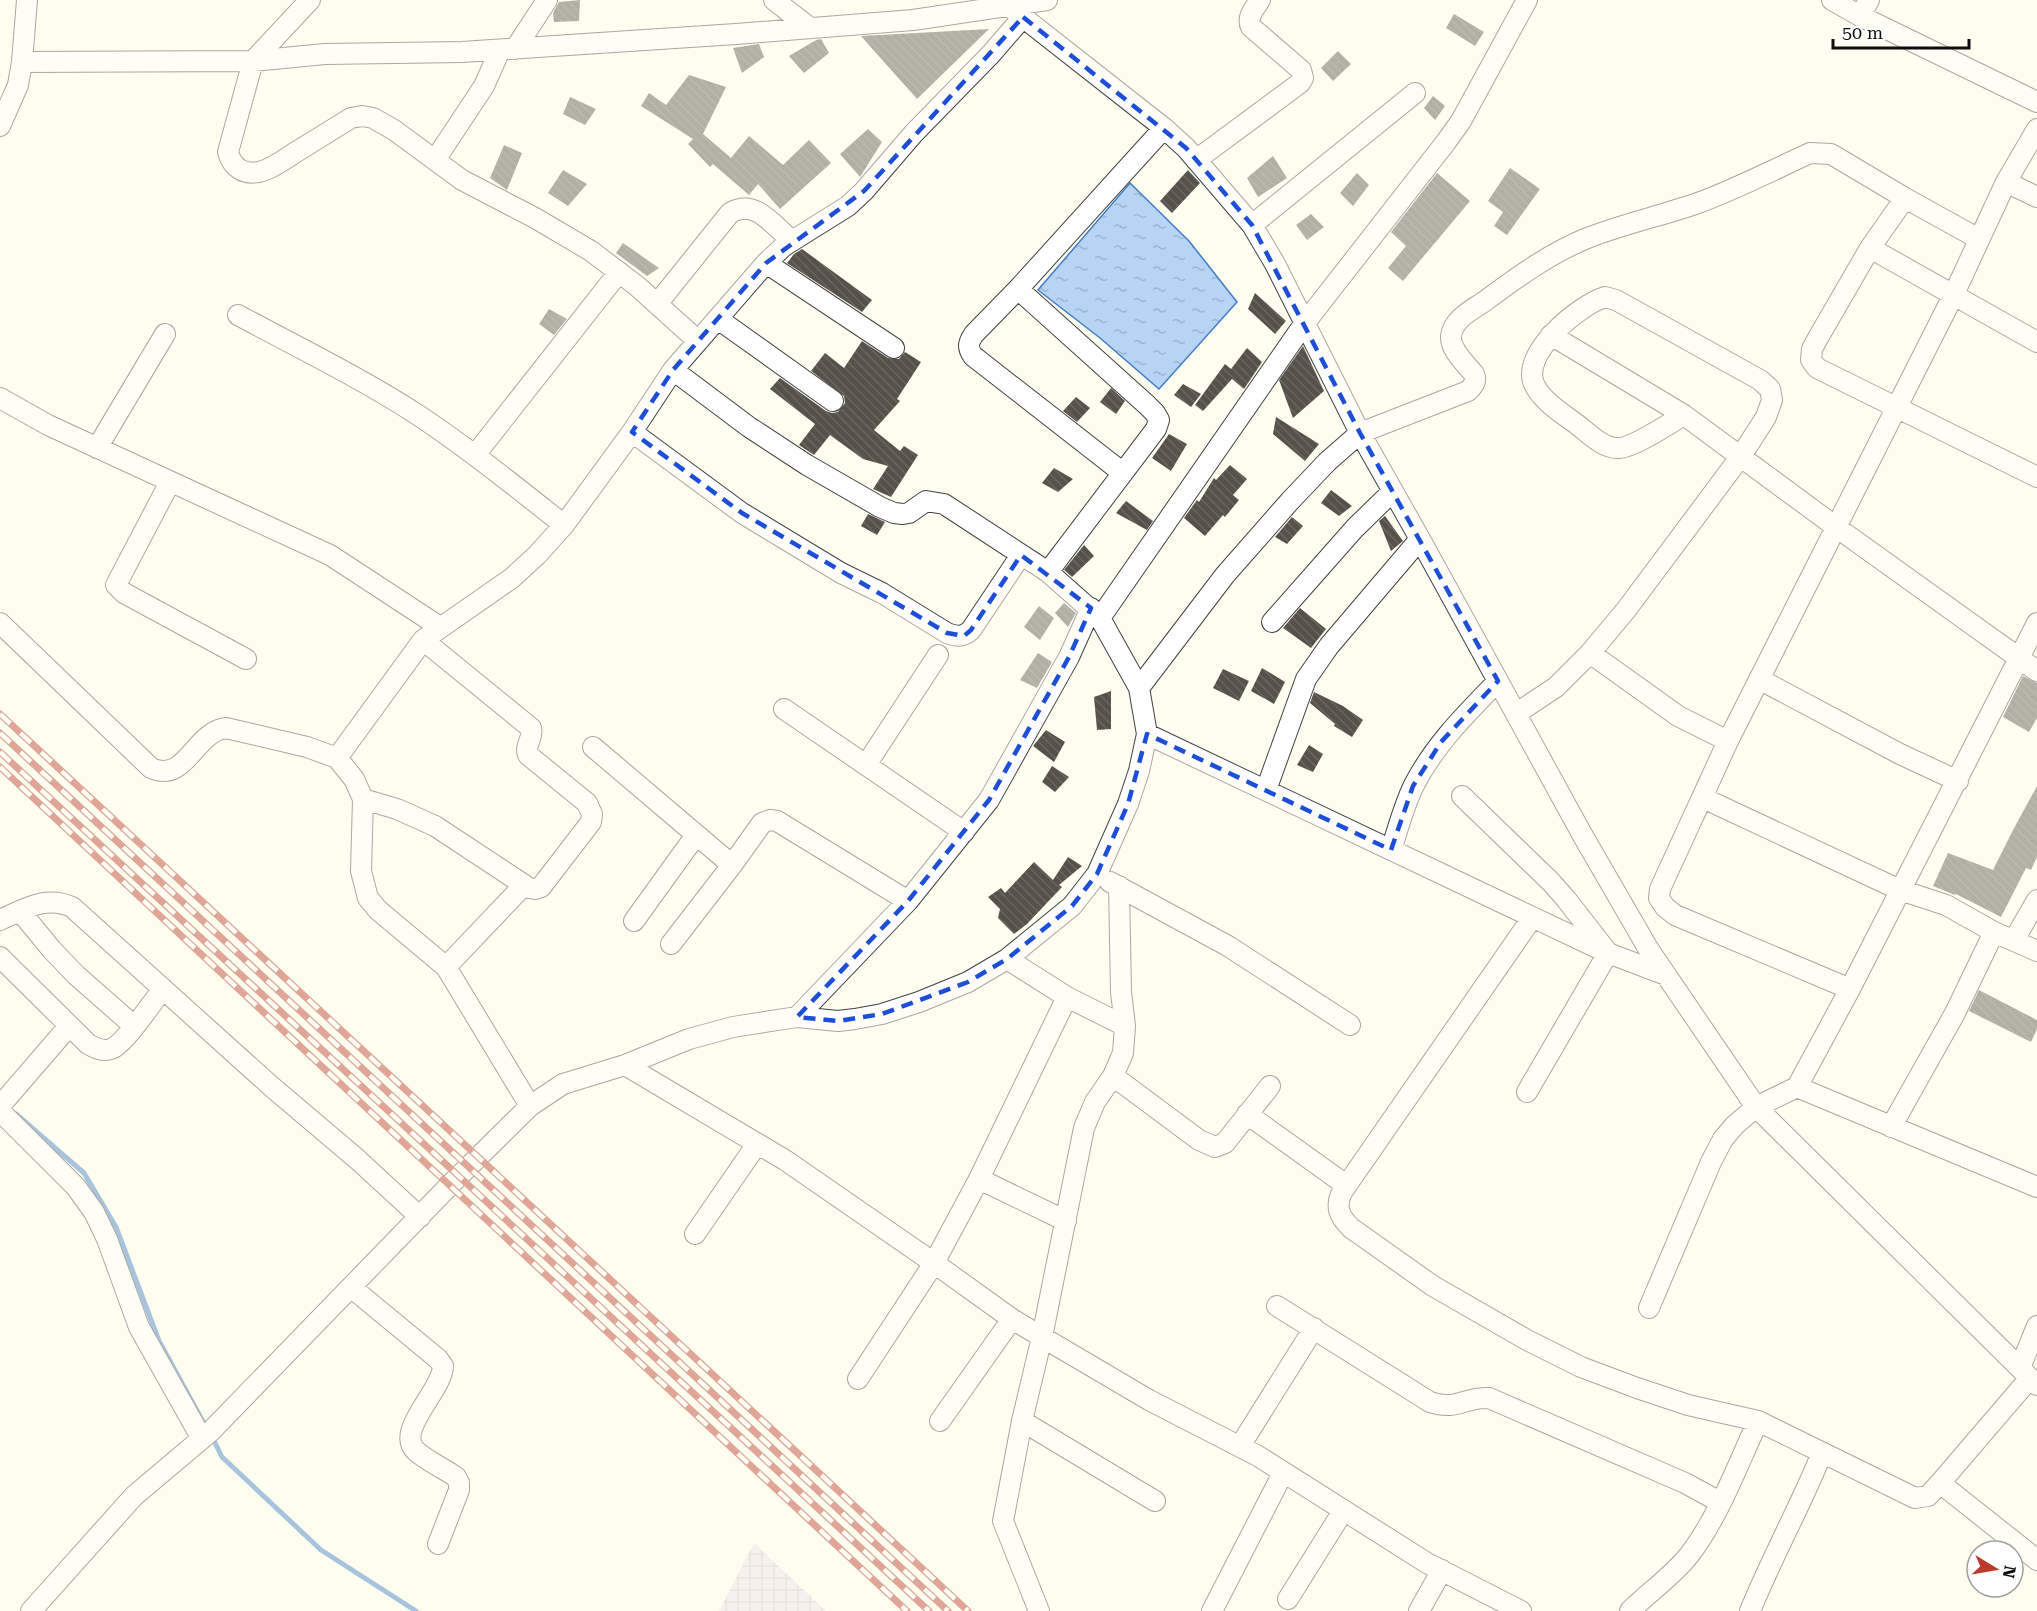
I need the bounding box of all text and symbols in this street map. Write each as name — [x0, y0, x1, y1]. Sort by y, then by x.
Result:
scale bar — [1833, 12, 1970, 50]
text: 50 m — [1842, 22, 1883, 43]
north arrow — [1965, 1539, 2025, 1599]
text: N — [1999, 1564, 2020, 1580]

